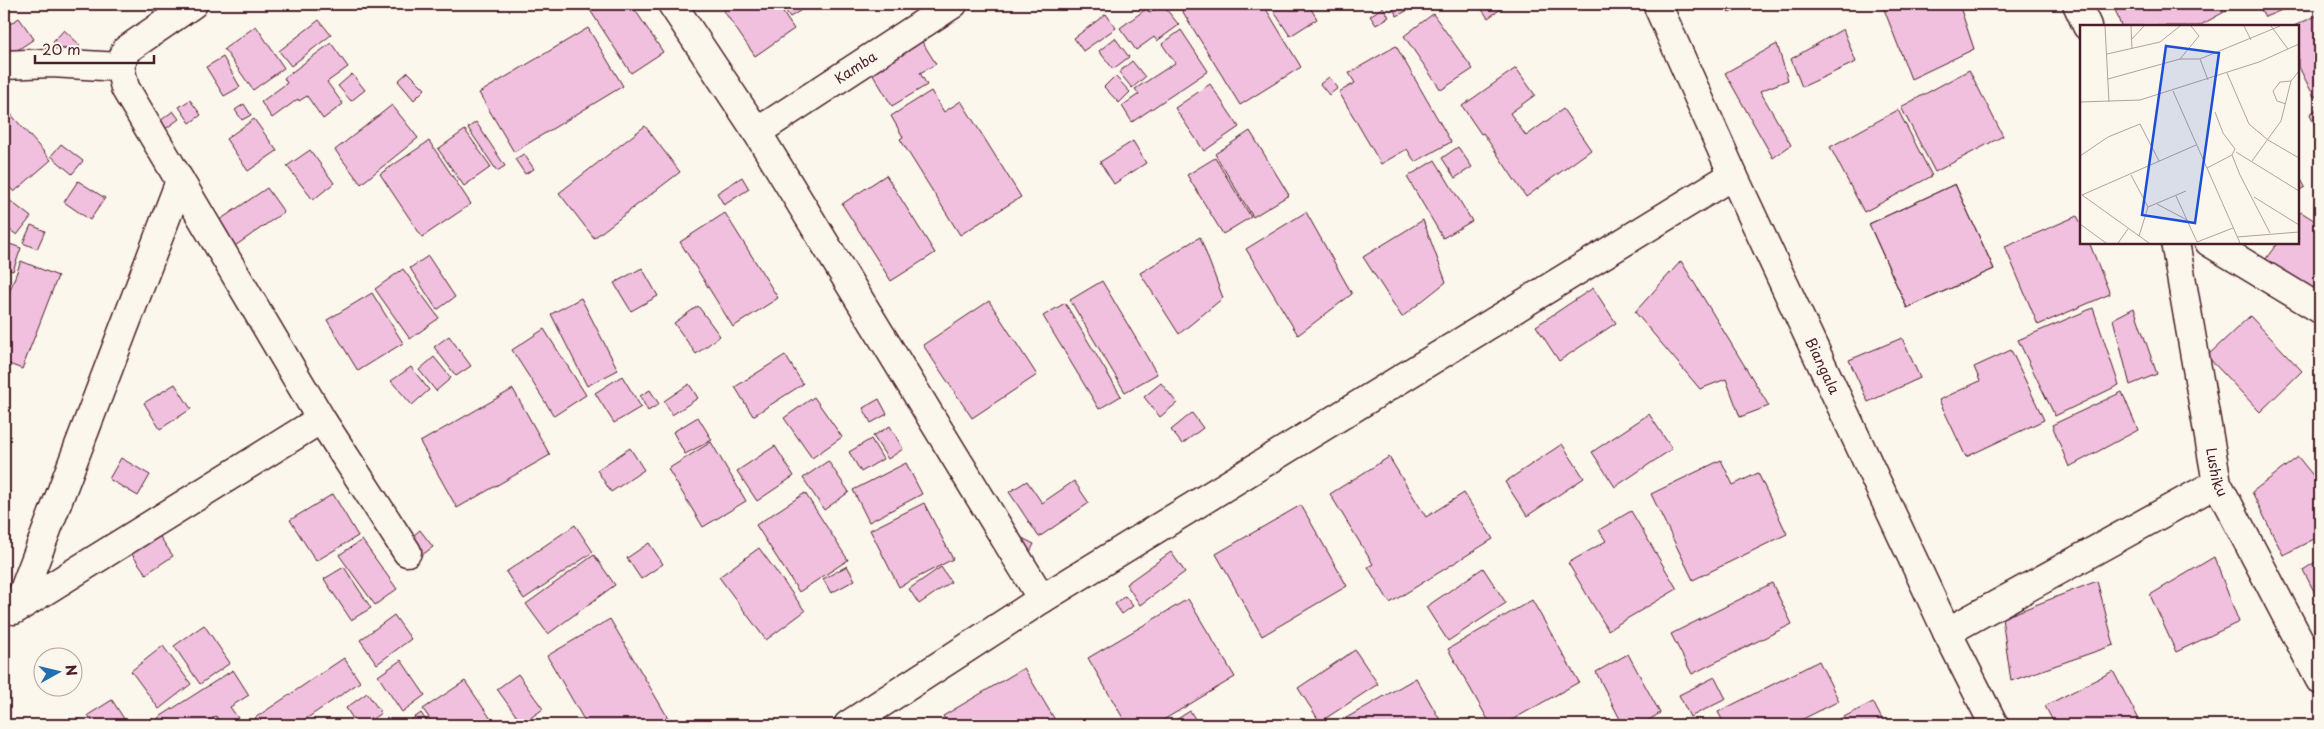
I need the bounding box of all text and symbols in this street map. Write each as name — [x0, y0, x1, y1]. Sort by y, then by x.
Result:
inset map — [2080, 25, 2299, 244]
scale bar — [35, 32, 154, 64]
text: 20 m — [42, 37, 81, 60]
street label: Kamba — [830, 45, 881, 89]
street label: Biangala — [1801, 334, 1845, 398]
street label: Lushiku — [2201, 446, 2233, 500]
north arrow — [32, 646, 82, 696]
text: N — [60, 663, 83, 677]

